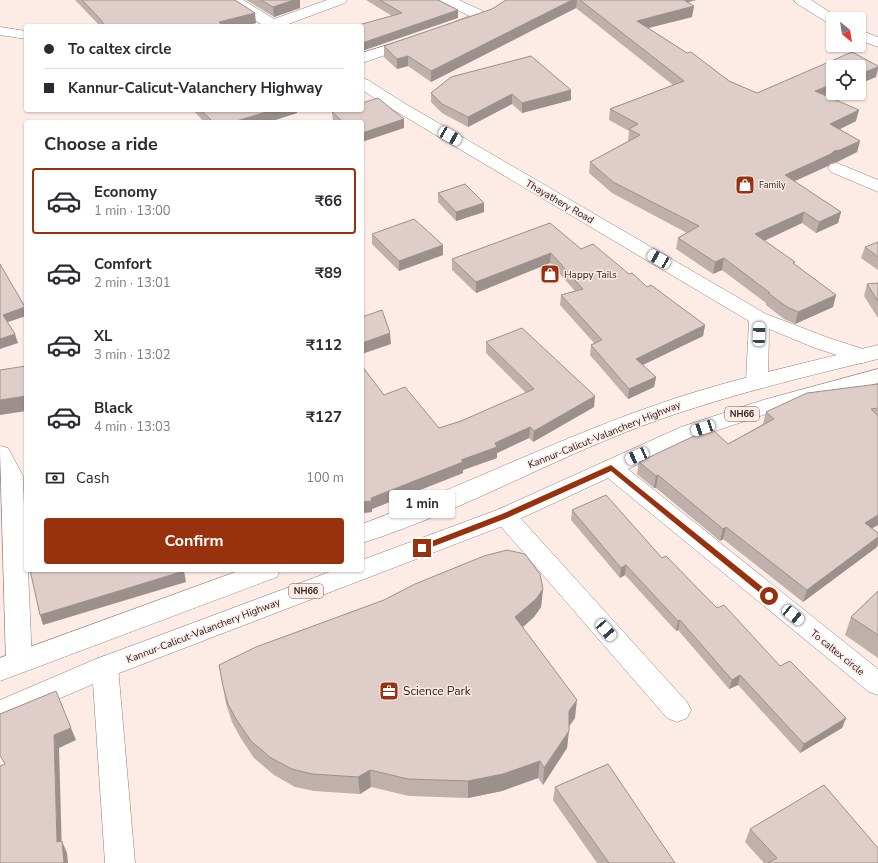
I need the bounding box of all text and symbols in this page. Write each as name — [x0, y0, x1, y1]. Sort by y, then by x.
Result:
north arrow — [826, 12, 866, 52]
map controls — [826, 12, 866, 100]
text: To caltex circle — [68, 39, 171, 59]
button: locate — [826, 60, 866, 100]
text: Kannur-Calicut-Valanchery Highway — [68, 78, 322, 98]
car — [437, 125, 463, 147]
text: Choose a ride — [44, 132, 158, 156]
shop icon: Family — [734, 174, 756, 196]
street label: Thayathery Road — [523, 177, 596, 227]
place label: Family — [759, 179, 786, 191]
text: Economy — [94, 182, 157, 202]
icon: car — [46, 183, 82, 219]
text: ₹66 — [315, 191, 342, 211]
text: 1 min · 13:00 — [94, 202, 170, 220]
car — [646, 248, 672, 270]
text: Comfort — [94, 254, 151, 274]
icon: car — [46, 255, 82, 291]
text: ₹89 — [315, 263, 342, 283]
shop icon: Happy Tails — [539, 263, 561, 285]
place label: Happy Tails — [564, 268, 617, 282]
text: 2 min · 13:01 — [94, 274, 170, 292]
car — [753, 322, 765, 346]
text: XL — [94, 326, 113, 346]
icon: car — [46, 327, 82, 363]
text: ₹112 — [306, 335, 342, 355]
text: 3 min · 13:02 — [94, 346, 170, 364]
street label: Kannur-Calicut-Valanchery Highway — [526, 397, 684, 472]
text: Black — [94, 398, 132, 418]
icon: car — [46, 399, 82, 435]
text: ₹127 — [306, 407, 342, 427]
road number: NH66 — [725, 407, 759, 421]
text: 4 min · 13:03 — [94, 418, 170, 436]
car — [690, 419, 716, 437]
car — [624, 446, 650, 466]
icon: cash — [44, 467, 66, 489]
text: Cash — [76, 468, 110, 488]
text: 100 m — [306, 469, 344, 487]
callout: 1 min — [389, 490, 455, 518]
text: 1 min — [405, 495, 439, 513]
button: Confirm — [44, 518, 344, 564]
route end — [413, 539, 431, 557]
road number: NH66 — [289, 584, 323, 598]
route start — [760, 587, 778, 605]
street label: Kannur-Calicut-Valanchery Highway — [125, 595, 283, 667]
car — [780, 603, 806, 627]
car — [594, 617, 618, 643]
street label: To caltex circle — [807, 627, 867, 679]
office icon: Science Park — [378, 680, 400, 702]
place label: Science Park — [403, 683, 472, 699]

